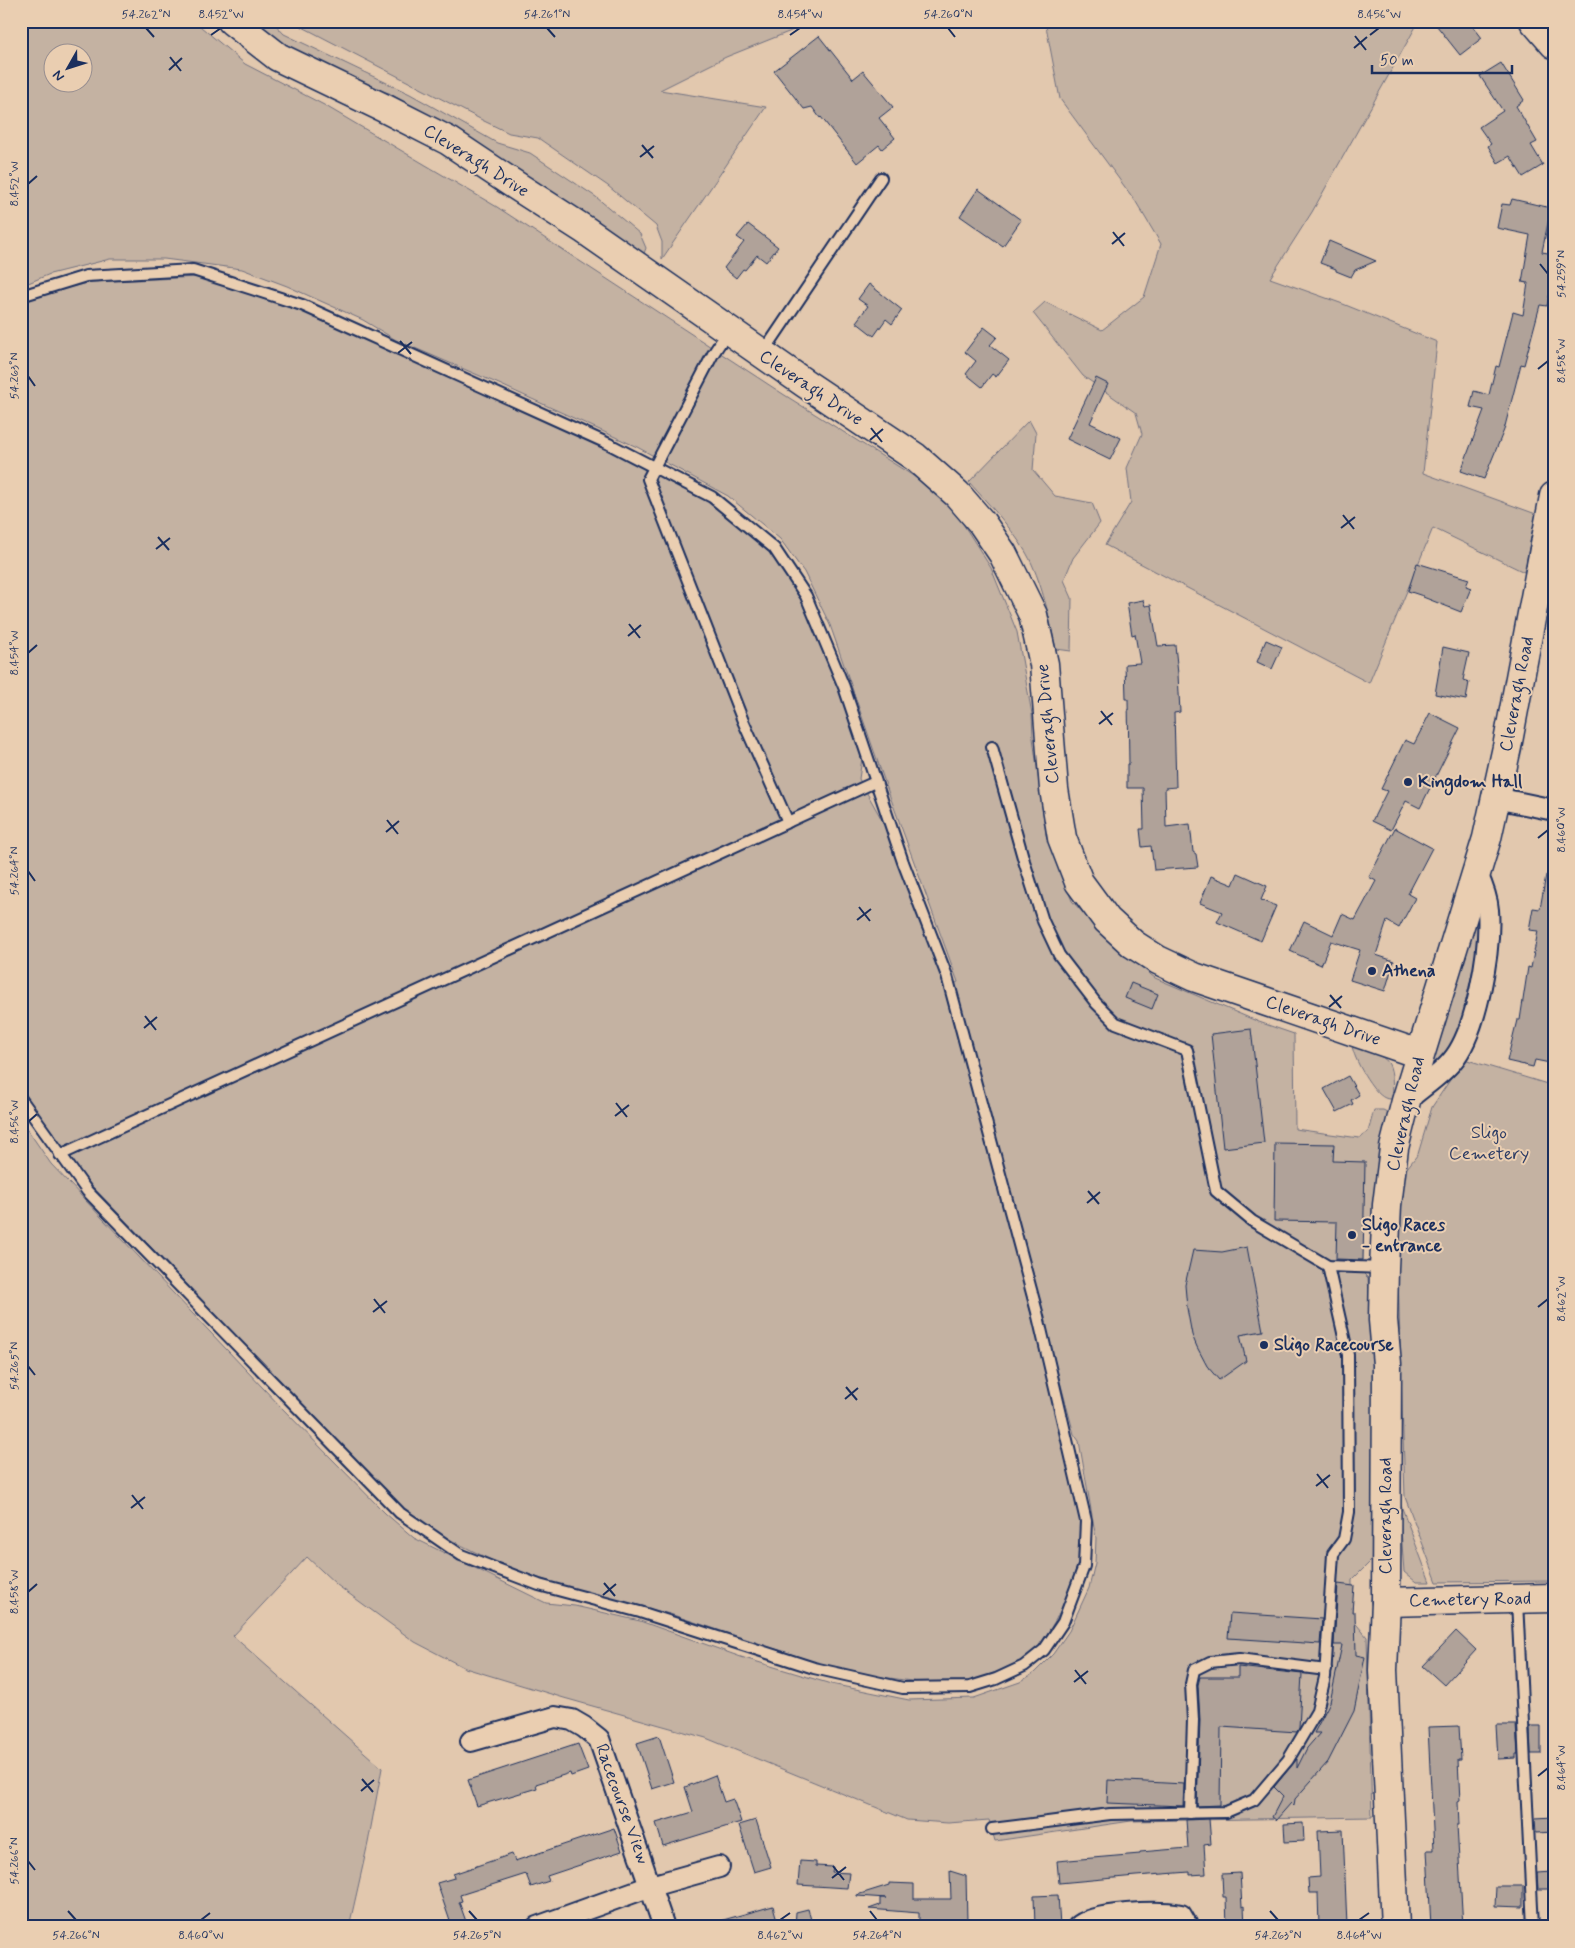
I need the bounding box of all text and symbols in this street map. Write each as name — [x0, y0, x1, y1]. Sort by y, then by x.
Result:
text: 54.262°N — [121, 7, 171, 23]
text: 8.452°W — [198, 7, 244, 23]
text: 54.261°N — [524, 7, 570, 23]
text: 8.454°W — [778, 7, 823, 23]
text: 54.260°N — [923, 7, 973, 23]
text: 8.456°W — [1357, 7, 1401, 23]
north arrow — [42, 42, 92, 92]
scale bar — [1372, 42, 1512, 74]
text: 50 m — [1380, 51, 1414, 71]
text: N — [49, 66, 69, 85]
street label: Cleveragh Drive — [417, 119, 533, 205]
text: 8.452°W — [7, 161, 23, 207]
text: 54.259°N — [1554, 250, 1570, 298]
text: 8.458°W — [1554, 339, 1570, 383]
street label: Cleveragh Drive — [753, 344, 868, 433]
text: 54.263°N — [7, 353, 23, 399]
text: 8.454°W — [7, 630, 23, 675]
street label: Cleveragh Road — [1494, 634, 1542, 754]
street label: Cleveragh Drive — [1031, 663, 1067, 785]
place label: Kingdom Hall — [1418, 770, 1523, 796]
marker: Kingdom Hall — [1402, 776, 1414, 788]
text: 8.460°W — [1554, 807, 1570, 853]
text: 54.264°N — [7, 847, 23, 895]
place label: Athena — [1382, 959, 1436, 983]
marker: Athena — [1366, 965, 1378, 977]
street label: Cleveragh Drive — [1261, 990, 1384, 1054]
street label: Cleveragh Road — [1381, 1054, 1433, 1174]
text: 8.456°W — [7, 1100, 23, 1144]
park label: Sligo Cemetery — [1449, 1121, 1529, 1166]
place label: Sligo Races - entrance — [1362, 1213, 1445, 1258]
marker: Sligo Races - entrance — [1346, 1229, 1358, 1241]
text: 8.462°W — [1554, 1276, 1570, 1322]
place label: Sligo Racecourse — [1274, 1333, 1394, 1357]
marker: Sligo Racecourse — [1258, 1339, 1270, 1351]
text: 54.265°N — [7, 1342, 23, 1390]
street label: Cleveragh Road — [1374, 1457, 1400, 1575]
text: 8.458°W — [7, 1570, 23, 1614]
street label: Cemetery Road — [1409, 1587, 1531, 1613]
street label: Racecourse View — [589, 1741, 655, 1867]
text: 8.464°W — [1554, 1745, 1570, 1791]
text: 54.266°N — [7, 1837, 23, 1885]
text: 54.266°N — [52, 1928, 100, 1944]
text: 8.460°W — [178, 1928, 224, 1944]
text: 54.265°N — [453, 1928, 501, 1944]
text: 8.462°W — [757, 1928, 803, 1944]
text: 54.264°N — [853, 1928, 901, 1944]
text: 54.263°N — [1255, 1928, 1301, 1944]
text: 8.464°W — [1336, 1928, 1382, 1944]

